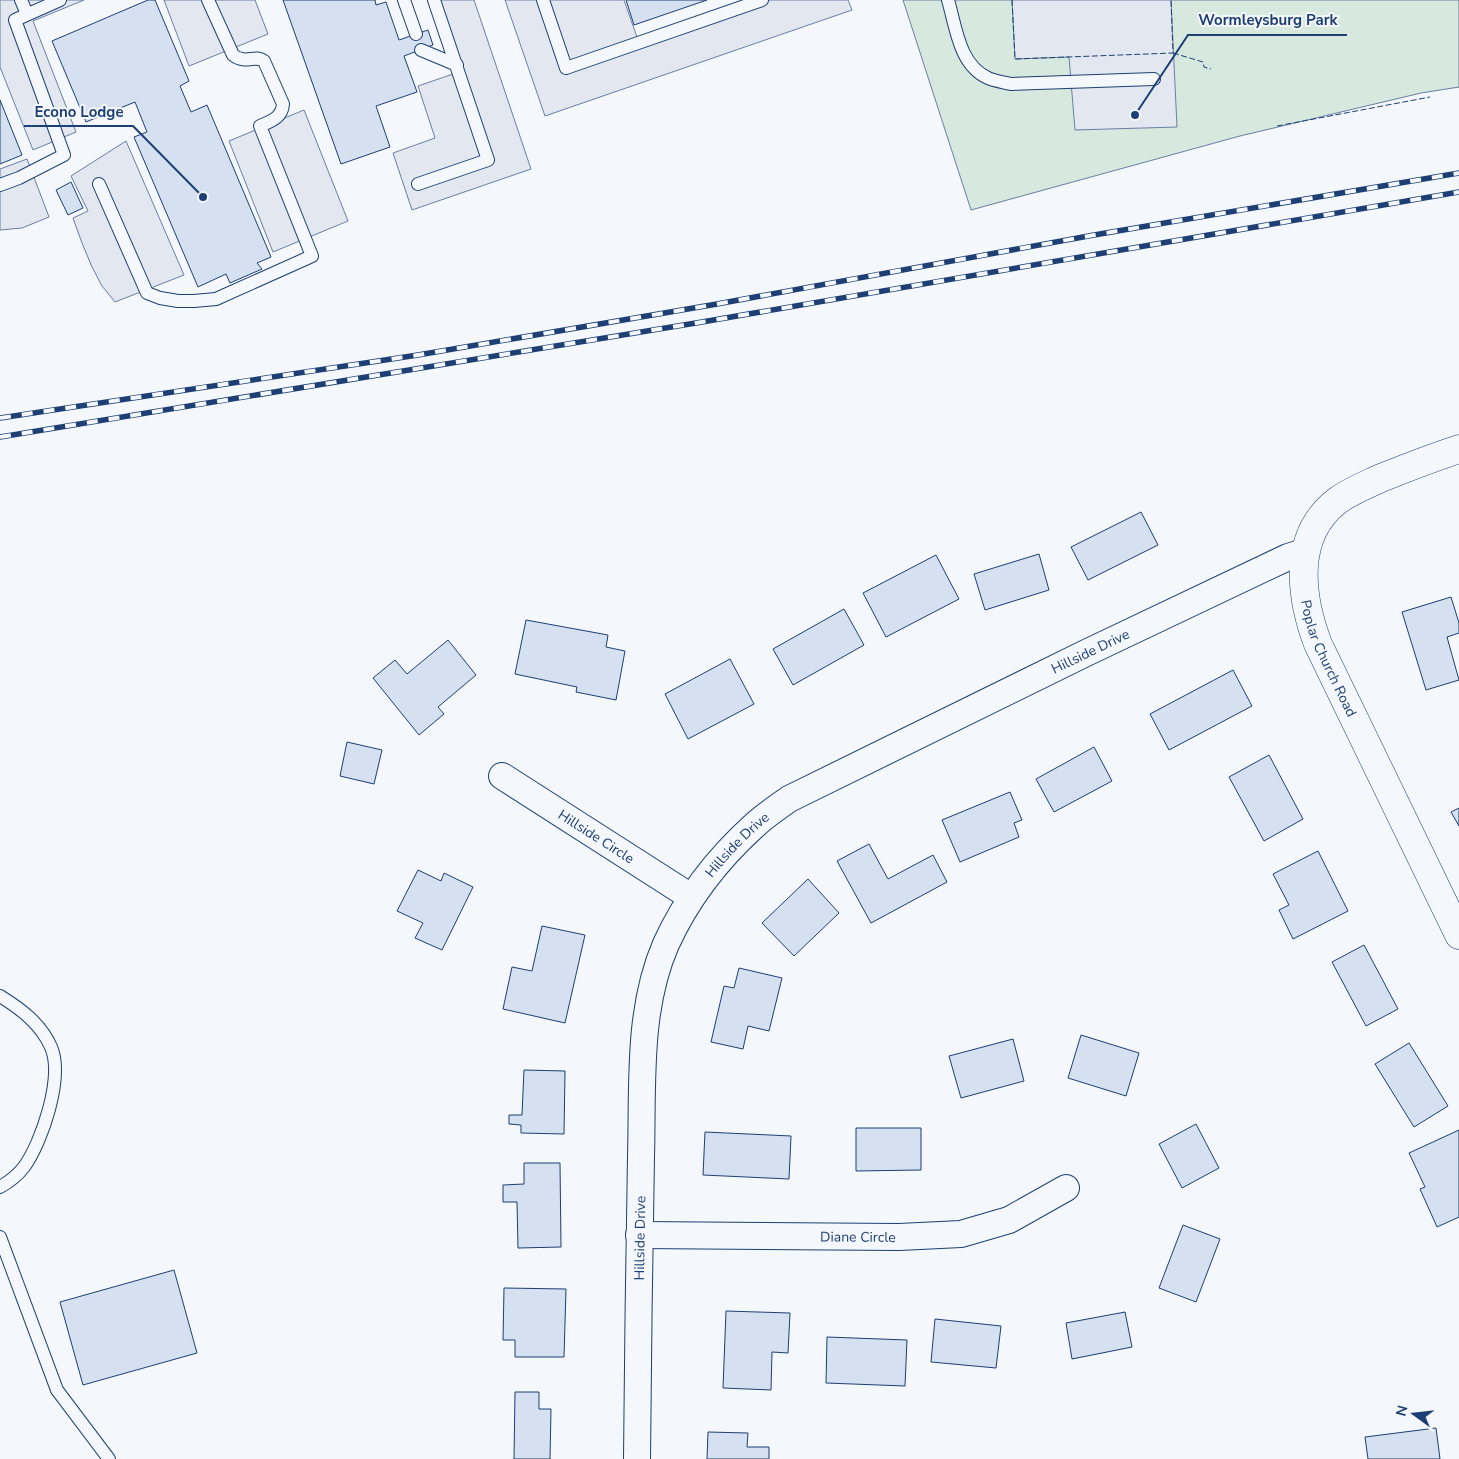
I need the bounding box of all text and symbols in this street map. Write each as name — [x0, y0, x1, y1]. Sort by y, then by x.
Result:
callout: Wormleysburg Park — [1188, 5, 1347, 35]
text: Wormleysburg Park — [1198, 10, 1339, 30]
callout: Econo Lodge — [24, 96, 133, 126]
text: Econo Lodge — [34, 102, 124, 122]
street label: Poplar Church Road — [1296, 598, 1361, 720]
street label: Hillside Drive — [1048, 625, 1133, 679]
street label: Hillside Circle — [554, 805, 638, 868]
street label: Hillside Drive — [701, 808, 773, 881]
street label: Hillside Drive — [630, 1196, 650, 1280]
street label: Diane Circle — [820, 1227, 896, 1247]
north arrow — [1389, 1389, 1439, 1439]
text: N — [1391, 1403, 1412, 1418]

